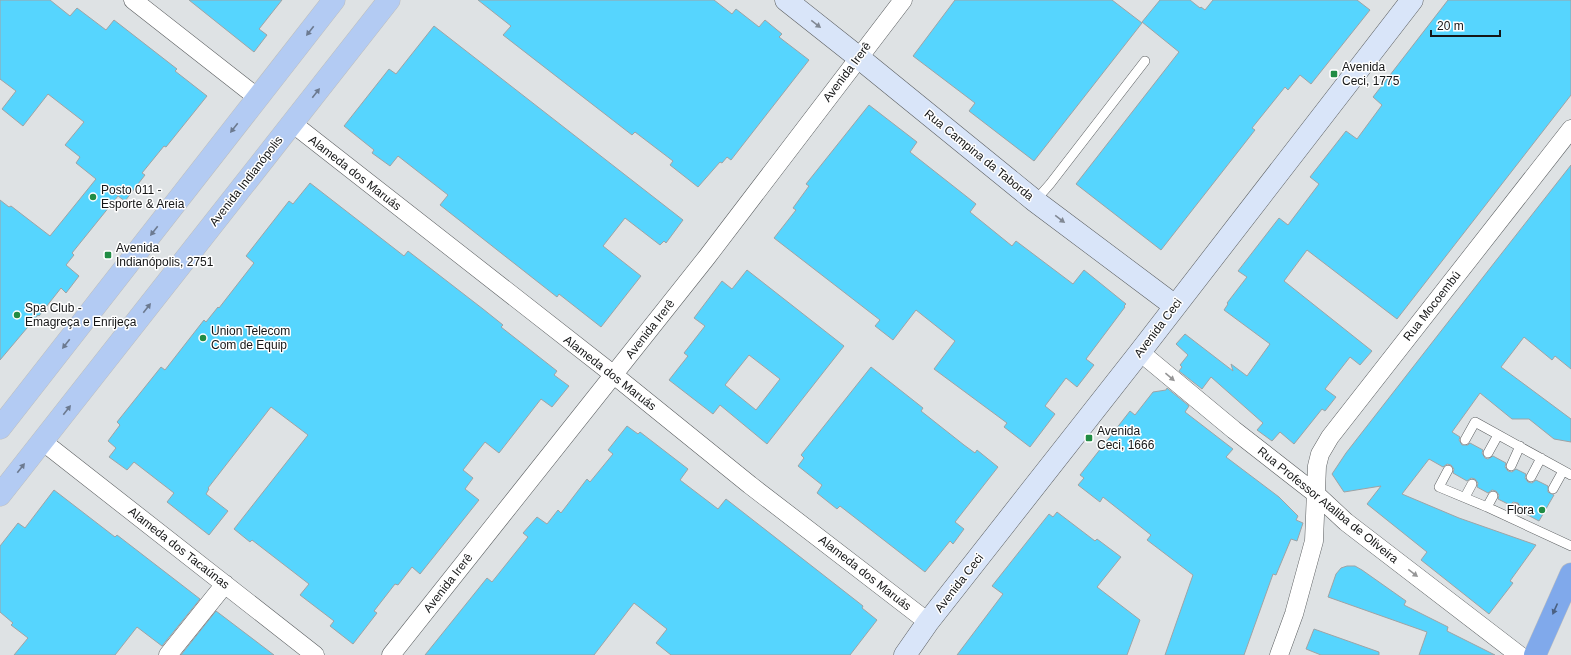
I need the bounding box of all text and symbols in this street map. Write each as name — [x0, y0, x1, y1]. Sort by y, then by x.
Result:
scale bar — [1431, 12, 1500, 38]
text: 20 m — [1437, 19, 1464, 33]
one-way arrow — [811, 20, 822, 28]
one-way arrow — [306, 25, 315, 36]
street label: Avenida Irerê — [820, 39, 874, 105]
place label: Avenida Ceci, 1775 — [1342, 60, 1400, 88]
marker: Avenida Ceci, 1775 — [1329, 69, 1339, 79]
one-way arrow — [312, 87, 320, 98]
street label: Rua Campina da Taborda — [922, 107, 1037, 204]
one-way arrow — [230, 123, 239, 134]
street label: Avenida Indianópolis — [206, 133, 286, 229]
street label: Alameda dos Maruás — [306, 133, 404, 213]
place label: Posto 011 - Esporte & Areia — [101, 183, 185, 211]
marker: Posto 011 - Esporte & Areia — [88, 192, 98, 202]
one-way arrow — [1054, 215, 1065, 223]
one-way arrow — [150, 225, 159, 236]
place label: Avenida Indianópolis, 2751 — [116, 241, 214, 269]
marker: Avenida Indianópolis, 2751 — [103, 250, 113, 260]
street label: Rua Mocoembú — [1400, 268, 1464, 344]
street label: Avenida Irerê — [623, 296, 678, 361]
street label: Avenida Ceci — [1131, 296, 1185, 360]
place label: Spa Club - Emagreça e Enrijeça — [25, 301, 137, 329]
one-way arrow — [142, 302, 151, 313]
marker: Spa Club - Emagreça e Enrijeça — [12, 310, 22, 320]
place label: Union Telecom Com de Equip — [211, 324, 290, 352]
marker: Union Telecom Com de Equip — [198, 333, 208, 343]
street label: Alameda dos Maruás — [561, 333, 659, 413]
one-way arrow — [61, 339, 70, 350]
one-way arrow — [1165, 373, 1176, 382]
one-way arrow — [62, 405, 71, 416]
place label: Avenida Ceci, 1666 — [1097, 424, 1155, 452]
marker: Avenida Ceci, 1666 — [1084, 433, 1094, 443]
street label: Rua Professor Ataliba de Oliveira — [1255, 444, 1401, 566]
one-way arrow — [17, 462, 26, 473]
place label: Flora — [1507, 503, 1534, 517]
street label: Alameda dos Tacaúnas — [126, 504, 232, 592]
marker: Flora — [1537, 505, 1547, 515]
street label: Alameda dos Maruás — [816, 533, 914, 613]
street label: Avenida Irerê — [421, 550, 476, 615]
street label: Avenida Ceci — [932, 551, 986, 615]
one-way arrow — [1408, 569, 1418, 577]
one-way arrow — [1552, 604, 1558, 615]

